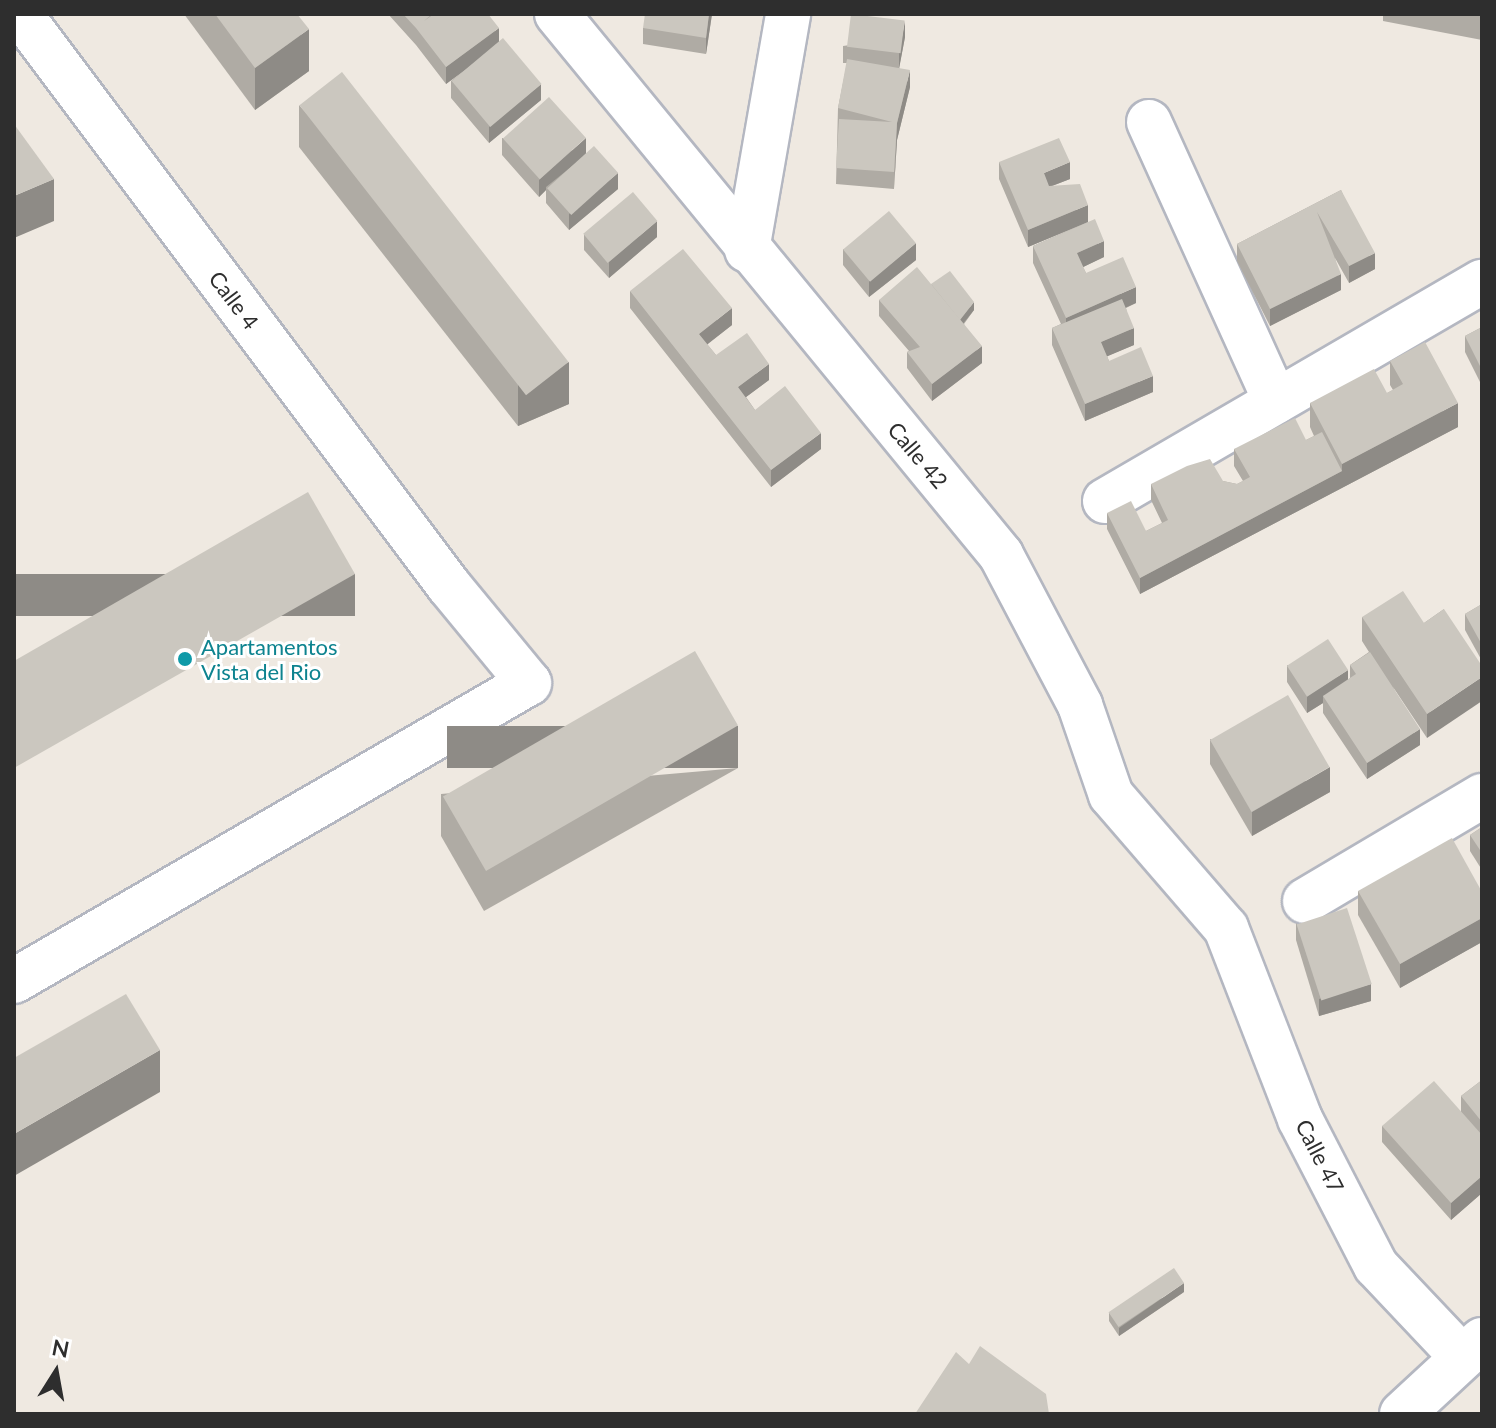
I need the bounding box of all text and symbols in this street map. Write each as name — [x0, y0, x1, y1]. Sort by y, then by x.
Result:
street label: Calle 4 — [204, 266, 264, 334]
street label: Calle 42 — [883, 416, 953, 494]
place label: Apartamentos Vista del Rio — [201, 633, 338, 684]
marker: Apartamentos Vista del Rio — [176, 650, 194, 668]
street label: Calle 47 — [1290, 1115, 1350, 1197]
north arrow — [16, 1332, 96, 1412]
text: N — [50, 1333, 72, 1363]

